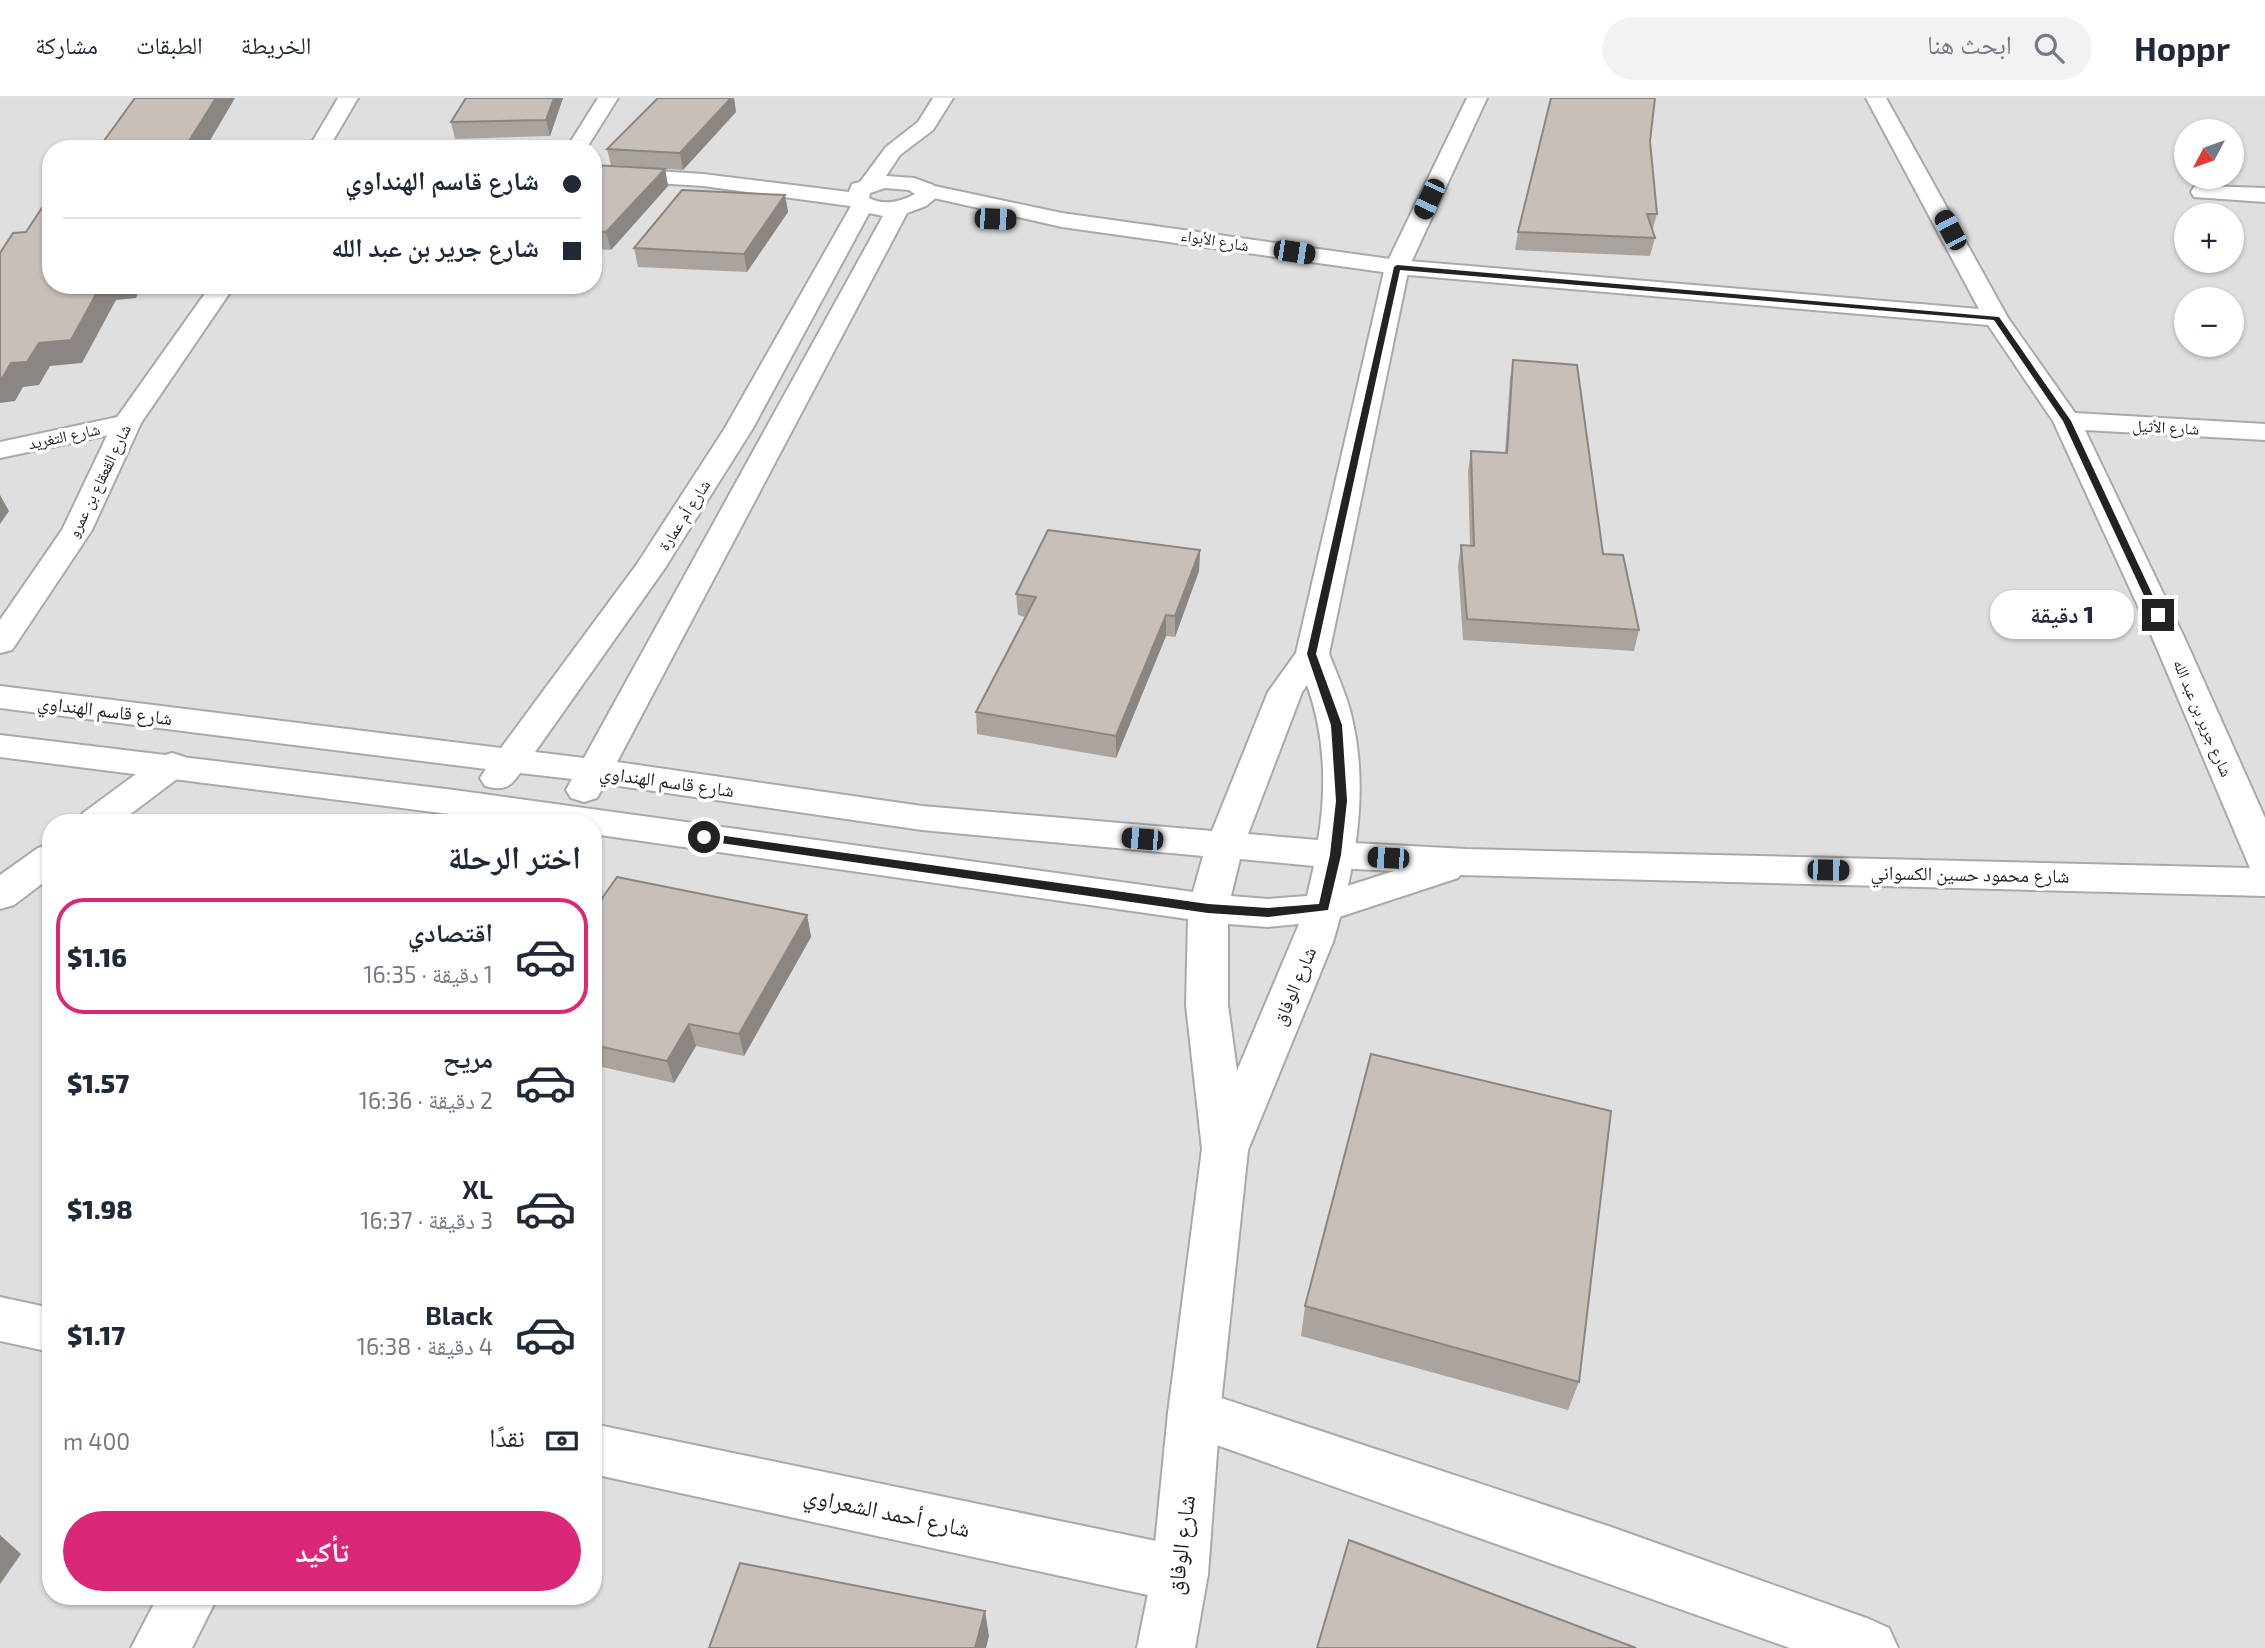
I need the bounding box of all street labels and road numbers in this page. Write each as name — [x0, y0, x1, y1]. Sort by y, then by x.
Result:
street label: شارع الأبواء — [1179, 225, 1251, 256]
street label: شارع الأثيل — [2132, 415, 2200, 440]
street label: شارع التغريد — [26, 419, 102, 454]
street label: شارع القعقاع بن عمرو — [63, 421, 136, 541]
street label: شارع أم عمارة — [654, 476, 715, 555]
street label: شارع جرير بن عبد الله — [2168, 656, 2237, 780]
street label: شارع قاسم الهنداوي — [36, 690, 174, 734]
street label: شارع قاسم الهنداوي — [598, 760, 736, 806]
street label: شارع محمود حسين الكسواني — [1870, 860, 2070, 892]
street label: شارع الوفاق — [1267, 943, 1321, 1029]
street label: شارع أحمد الشعراوي — [800, 1480, 973, 1548]
street label: شارع الوفاق — [1160, 1493, 1202, 1597]

